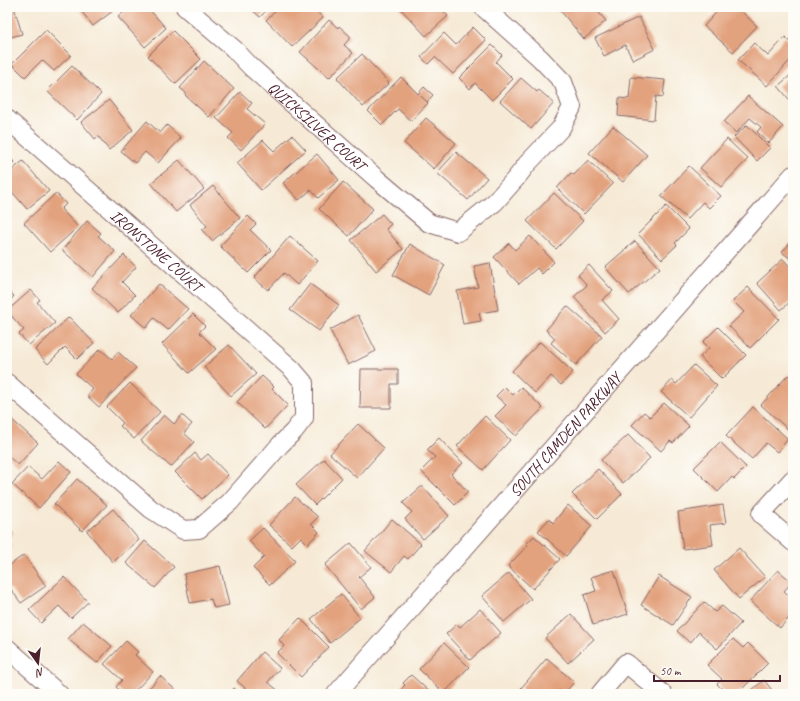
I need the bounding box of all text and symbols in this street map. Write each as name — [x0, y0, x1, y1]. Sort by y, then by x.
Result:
street label: QUICKSILVER COURT — [264, 78, 372, 178]
street label: IRONSTONE COURT — [106, 206, 209, 299]
street label: SOUTH CAMDEN PARKWAY — [505, 367, 627, 501]
north arrow — [18, 643, 58, 683]
scale bar — [654, 657, 780, 683]
text: 50 m — [660, 663, 682, 679]
text: N — [33, 665, 46, 681]

